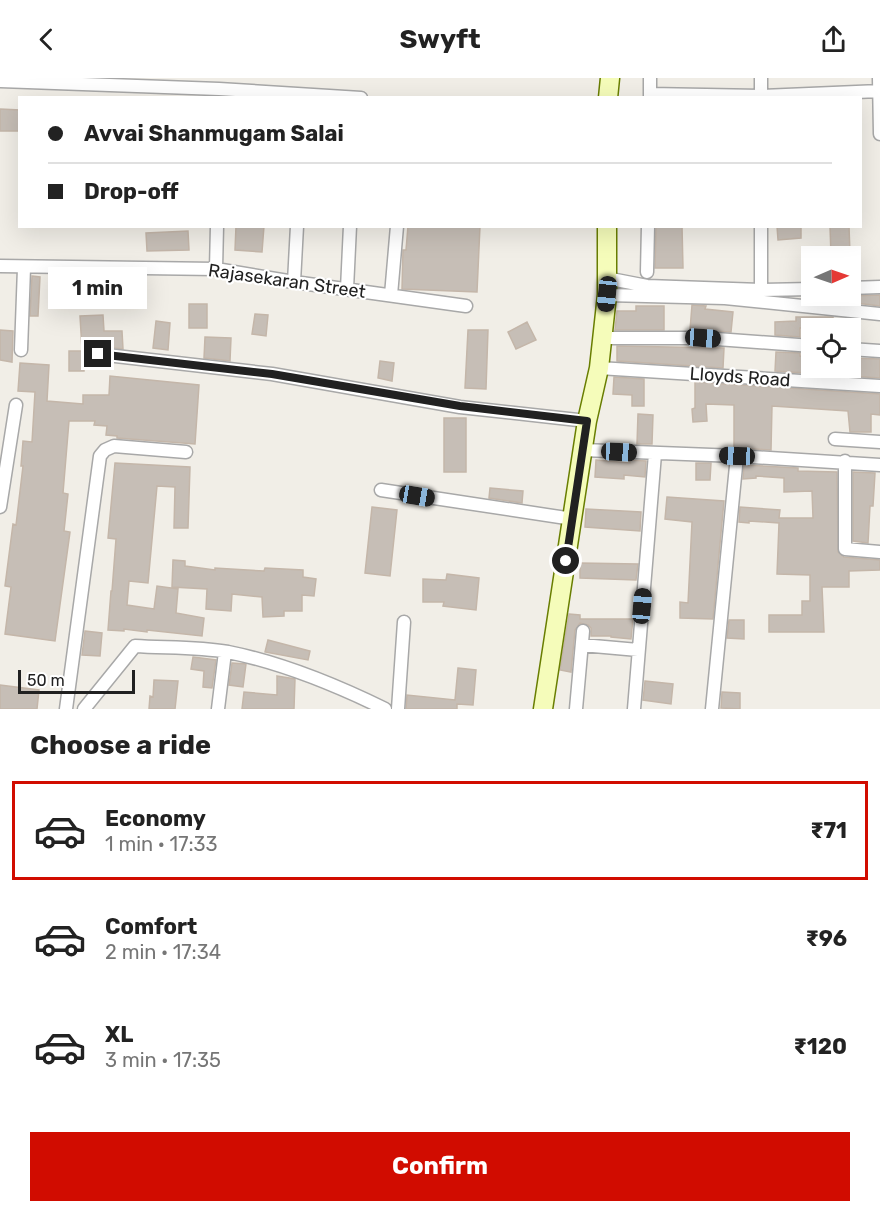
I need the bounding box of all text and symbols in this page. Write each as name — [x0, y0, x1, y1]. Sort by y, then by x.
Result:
icon: back — [30, 23, 63, 56]
text: Swyft — [399, 23, 481, 55]
icon: share — [817, 23, 850, 56]
text: Avvai Shanmugam Salai — [84, 120, 344, 147]
text: Drop-off — [84, 178, 179, 205]
north arrow — [801, 246, 861, 306]
map controls — [801, 246, 861, 378]
street label: Rajasekaran Street — [207, 259, 367, 303]
callout: 1 min — [48, 267, 148, 309]
car — [596, 275, 618, 313]
text: 1 min — [72, 276, 123, 300]
button: locate — [801, 318, 861, 378]
car — [684, 328, 722, 348]
route end — [84, 340, 111, 367]
street label: Lloyds Road — [689, 363, 791, 391]
car — [601, 442, 637, 462]
car — [719, 446, 755, 466]
car — [398, 484, 436, 508]
route start — [552, 547, 579, 574]
car — [631, 587, 653, 625]
scale bar — [18, 667, 135, 694]
text: 50 m — [27, 671, 65, 690]
text: Choose a ride — [30, 729, 211, 761]
icon: car — [33, 804, 87, 858]
text: Economy — [105, 805, 206, 832]
text: ₹71 — [810, 817, 847, 844]
text: 1 min · 17:33 — [105, 832, 218, 856]
icon: car — [33, 912, 87, 966]
text: Comfort — [105, 913, 197, 940]
text: ₹96 — [805, 925, 847, 952]
text: 2 min · 17:34 — [105, 940, 221, 964]
icon: car — [33, 1020, 87, 1074]
text: XL — [105, 1021, 133, 1048]
text: ₹120 — [794, 1033, 847, 1060]
text: 3 min · 17:35 — [105, 1048, 221, 1072]
button: Confirm — [30, 1132, 850, 1201]

